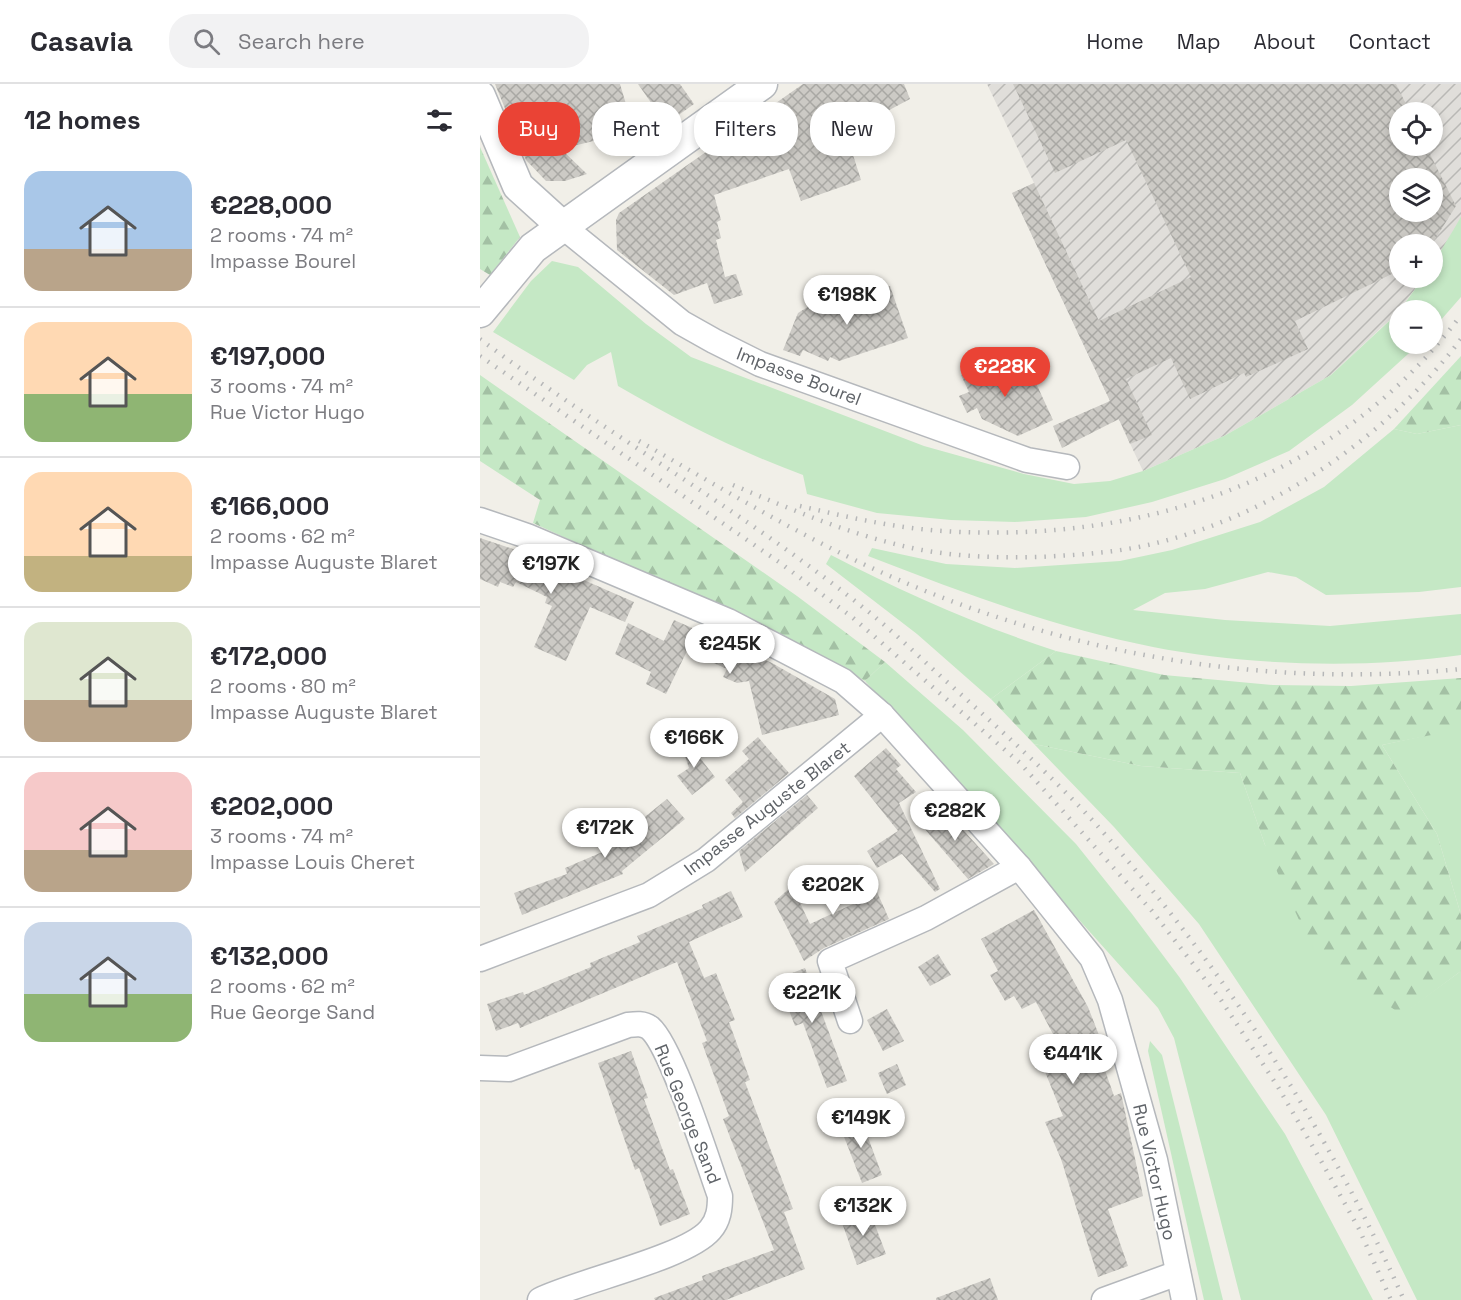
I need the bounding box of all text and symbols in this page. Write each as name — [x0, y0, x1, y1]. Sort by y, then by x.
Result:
search box — [169, 14, 589, 68]
text: Casavia — [30, 23, 133, 59]
icon: search — [190, 25, 223, 58]
text: Search here — [238, 27, 365, 55]
text: Home — [1086, 28, 1144, 55]
text: Map — [1177, 28, 1221, 55]
text: About — [1254, 28, 1316, 55]
text: Contact — [1349, 28, 1431, 55]
chip: Buy — [498, 102, 580, 156]
chip: Rent — [592, 102, 682, 156]
chip: Filters — [694, 102, 798, 156]
chip: New — [810, 102, 895, 156]
map controls — [1389, 102, 1443, 354]
button: locate — [1389, 102, 1443, 156]
text: 12 homes — [24, 103, 141, 137]
icon: filters — [423, 104, 456, 137]
button: layers — [1389, 168, 1443, 222]
text: €228,000 — [210, 188, 332, 222]
icon: home — [72, 195, 144, 267]
text: 2 rooms · 74 m² — [210, 222, 353, 248]
button: + — [1389, 234, 1443, 288]
text: Impasse Bourel — [210, 248, 356, 274]
pin: €198K — [805, 275, 889, 326]
text: €198K — [817, 281, 877, 307]
button: − — [1389, 300, 1443, 354]
text: €197,000 — [210, 339, 325, 373]
street label: Impasse Bourel — [733, 342, 865, 410]
icon: home — [72, 346, 144, 418]
pin: €228K — [963, 347, 1047, 398]
text: €228K — [974, 353, 1036, 379]
text: 3 rooms · 74 m² — [210, 373, 353, 399]
text: Rue Victor Hugo — [210, 399, 365, 425]
text: €166,000 — [210, 489, 329, 523]
icon: home — [72, 496, 144, 568]
text: 2 rooms · 62 m² — [210, 523, 355, 549]
pin: €197K — [509, 544, 593, 595]
text: Impasse Auguste Blaret — [210, 549, 438, 575]
text: €197K — [522, 550, 580, 576]
pin: €245K — [688, 624, 772, 675]
text: €245K — [699, 630, 761, 656]
text: €172,000 — [210, 639, 327, 673]
icon: home — [72, 646, 144, 718]
text: 2 rooms · 80 m² — [210, 673, 356, 699]
text: Impasse Auguste Blaret — [210, 699, 438, 725]
pin: €166K — [652, 718, 736, 769]
text: €166K — [664, 724, 724, 750]
street label: Impasse Auguste Blaret — [679, 736, 855, 880]
text: €202,000 — [210, 789, 333, 823]
pin: €282K — [913, 791, 997, 842]
icon: home — [72, 796, 144, 868]
text: €282K — [924, 797, 986, 823]
pin: €172K — [563, 808, 647, 859]
text: €172K — [576, 814, 634, 840]
text: 3 rooms · 74 m² — [210, 823, 353, 849]
text: Impasse Louis Cheret — [210, 849, 415, 875]
pin: €202K — [791, 865, 875, 916]
text: €202K — [802, 871, 864, 897]
text: €132,000 — [210, 939, 329, 973]
icon: home — [72, 946, 144, 1018]
text: 2 rooms · 62 m² — [210, 973, 355, 999]
pin: €221K — [770, 973, 854, 1024]
text: €221K — [783, 979, 841, 1005]
text: Rue George Sand — [210, 999, 375, 1025]
pin: €441K — [1031, 1034, 1115, 1085]
text: €441K — [1043, 1040, 1103, 1066]
street label: Rue George Sand — [649, 1041, 727, 1187]
pin: €149K — [819, 1098, 903, 1149]
street label: Rue Victor Hugo — [1128, 1102, 1182, 1242]
text: €149K — [831, 1104, 891, 1130]
pin: €132K — [821, 1186, 905, 1237]
text: €132K — [833, 1192, 893, 1218]

